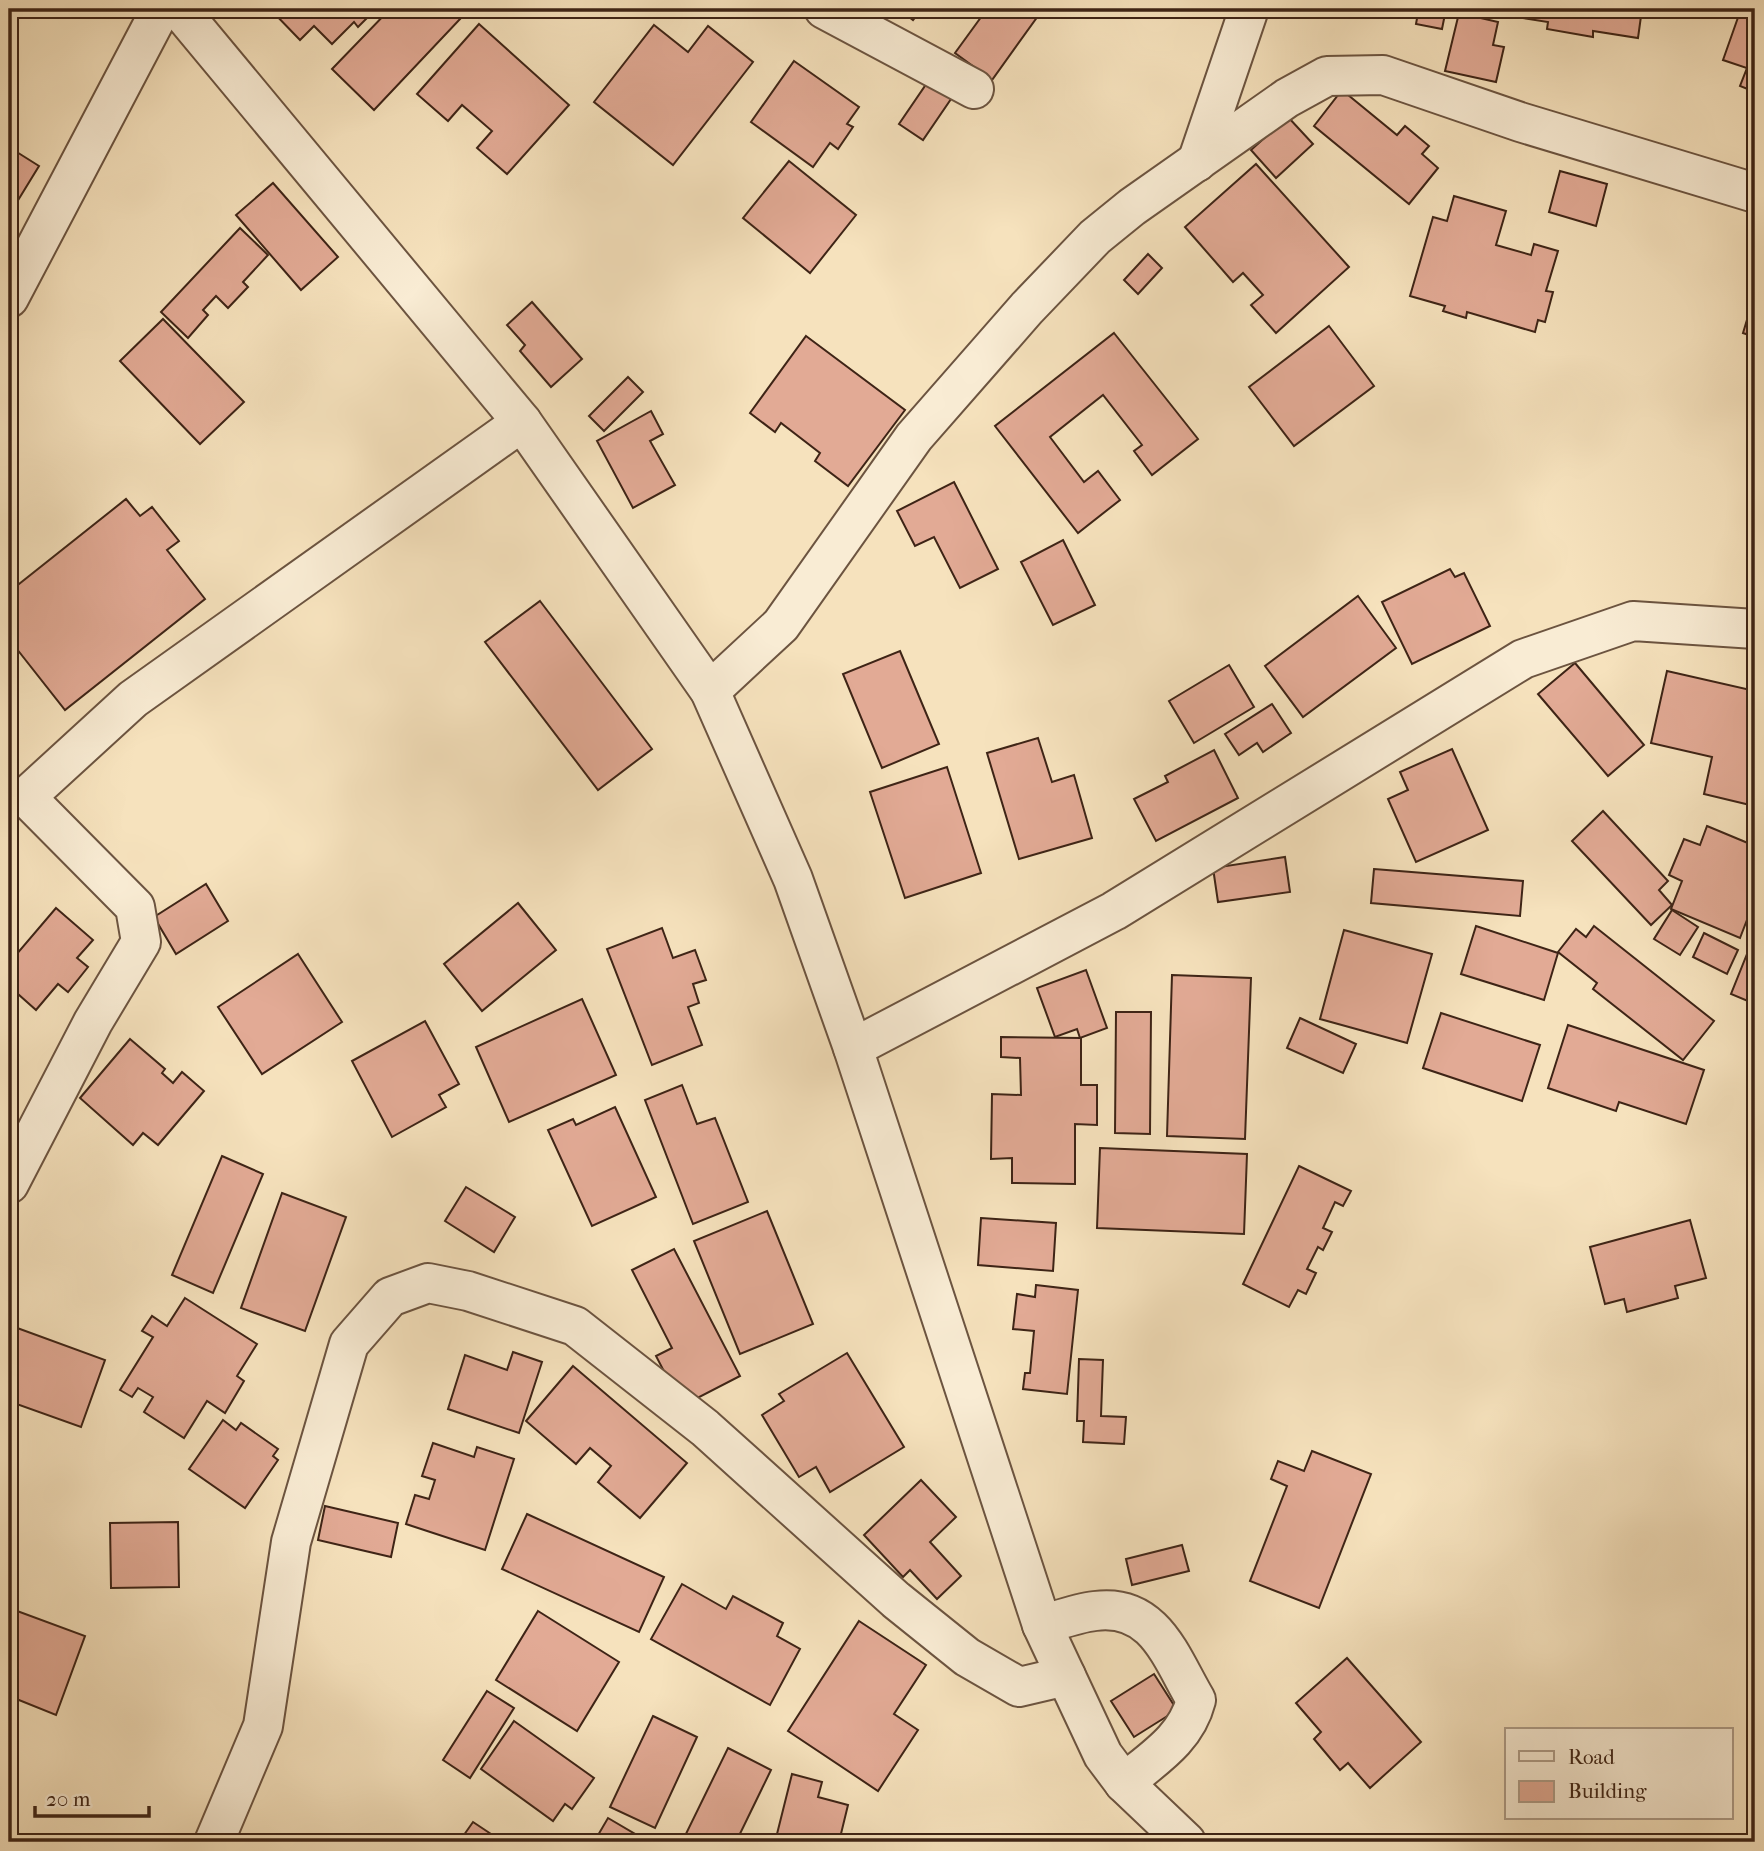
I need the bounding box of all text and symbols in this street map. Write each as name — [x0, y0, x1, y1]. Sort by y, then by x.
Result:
legend — [1505, 1728, 1732, 1820]
text: Road — [1568, 1745, 1615, 1769]
scale bar — [35, 1774, 149, 1818]
text: Building — [1568, 1779, 1647, 1803]
text: 20 m — [46, 1787, 91, 1811]

